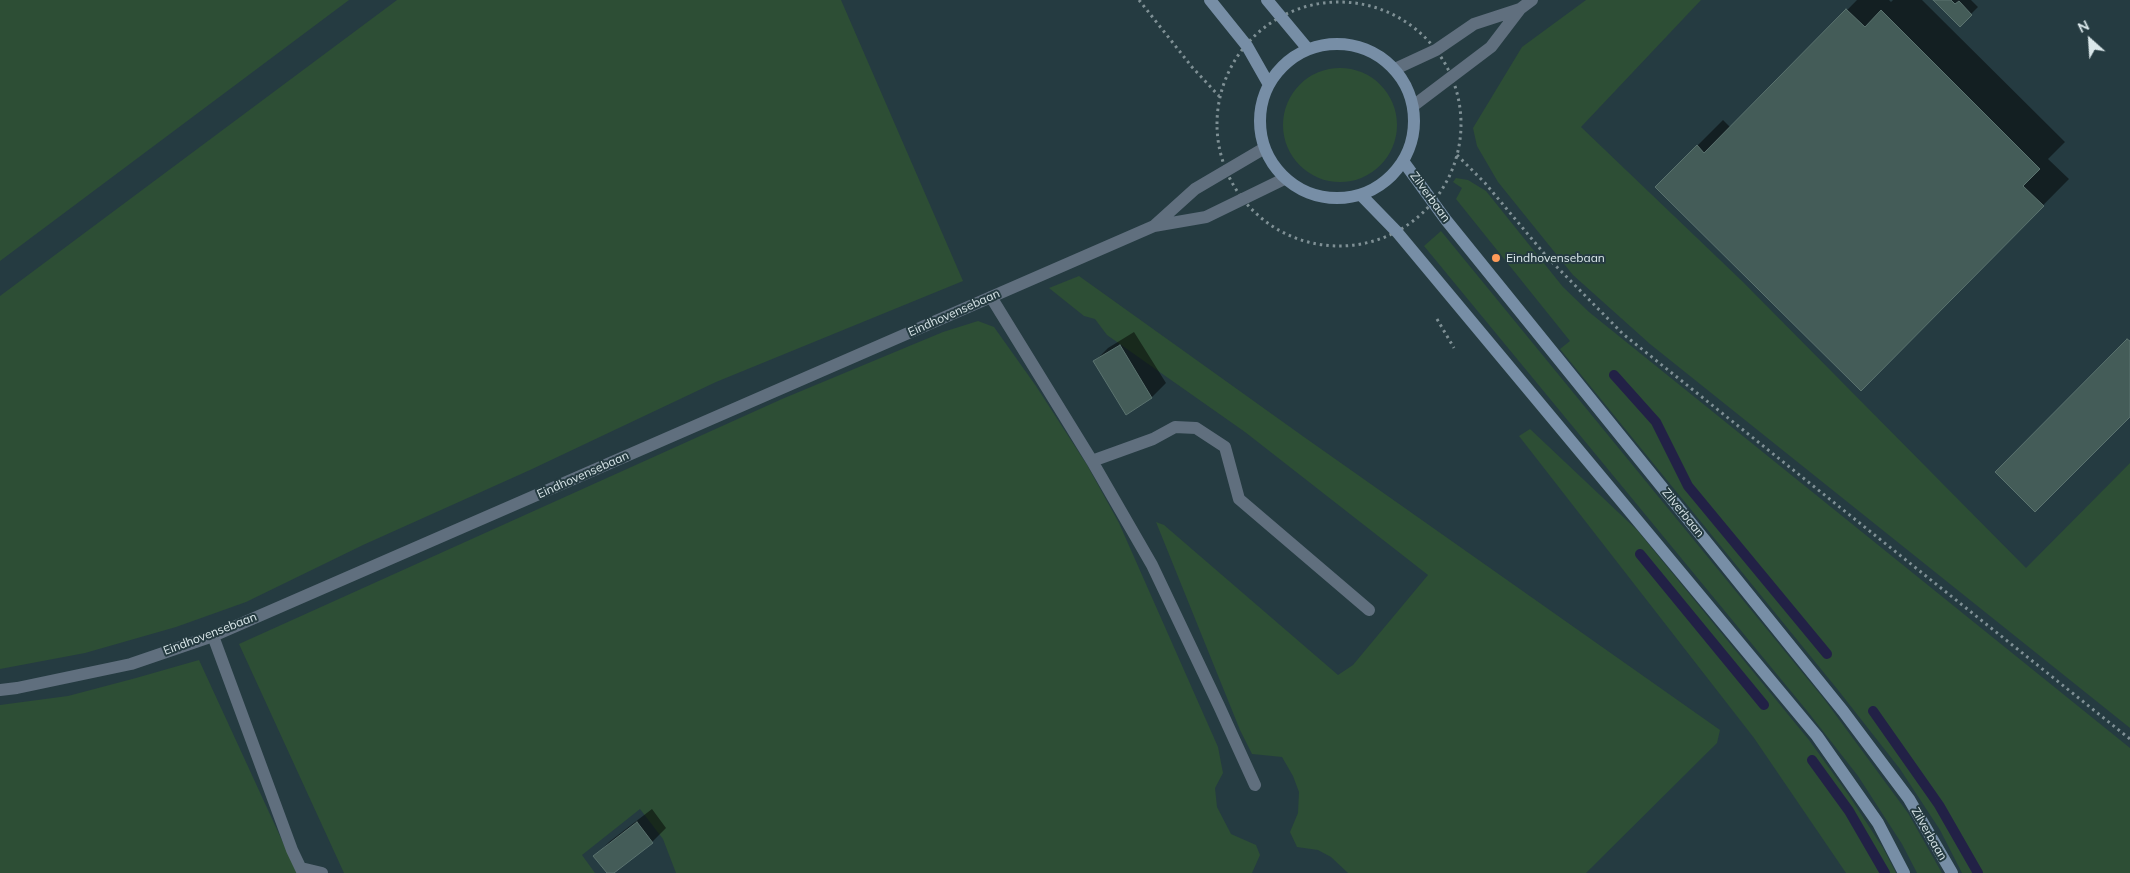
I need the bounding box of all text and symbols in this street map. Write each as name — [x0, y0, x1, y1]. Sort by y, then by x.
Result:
north arrow — [2065, 15, 2115, 65]
text: N — [2075, 16, 2092, 37]
street label: Zilverbaan — [1407, 169, 1453, 225]
place label: Eindhovensebaan — [1506, 251, 1605, 265]
marker: Eindhovensebaan — [1490, 252, 1502, 264]
street label: Eindhovensebaan — [906, 286, 1002, 340]
street label: Eindhovensebaan — [535, 448, 631, 502]
street label: Zilverbaan — [1659, 486, 1707, 540]
street label: Eindhovensebaan — [161, 610, 259, 658]
street label: Zilverbaan — [1908, 805, 1950, 863]

